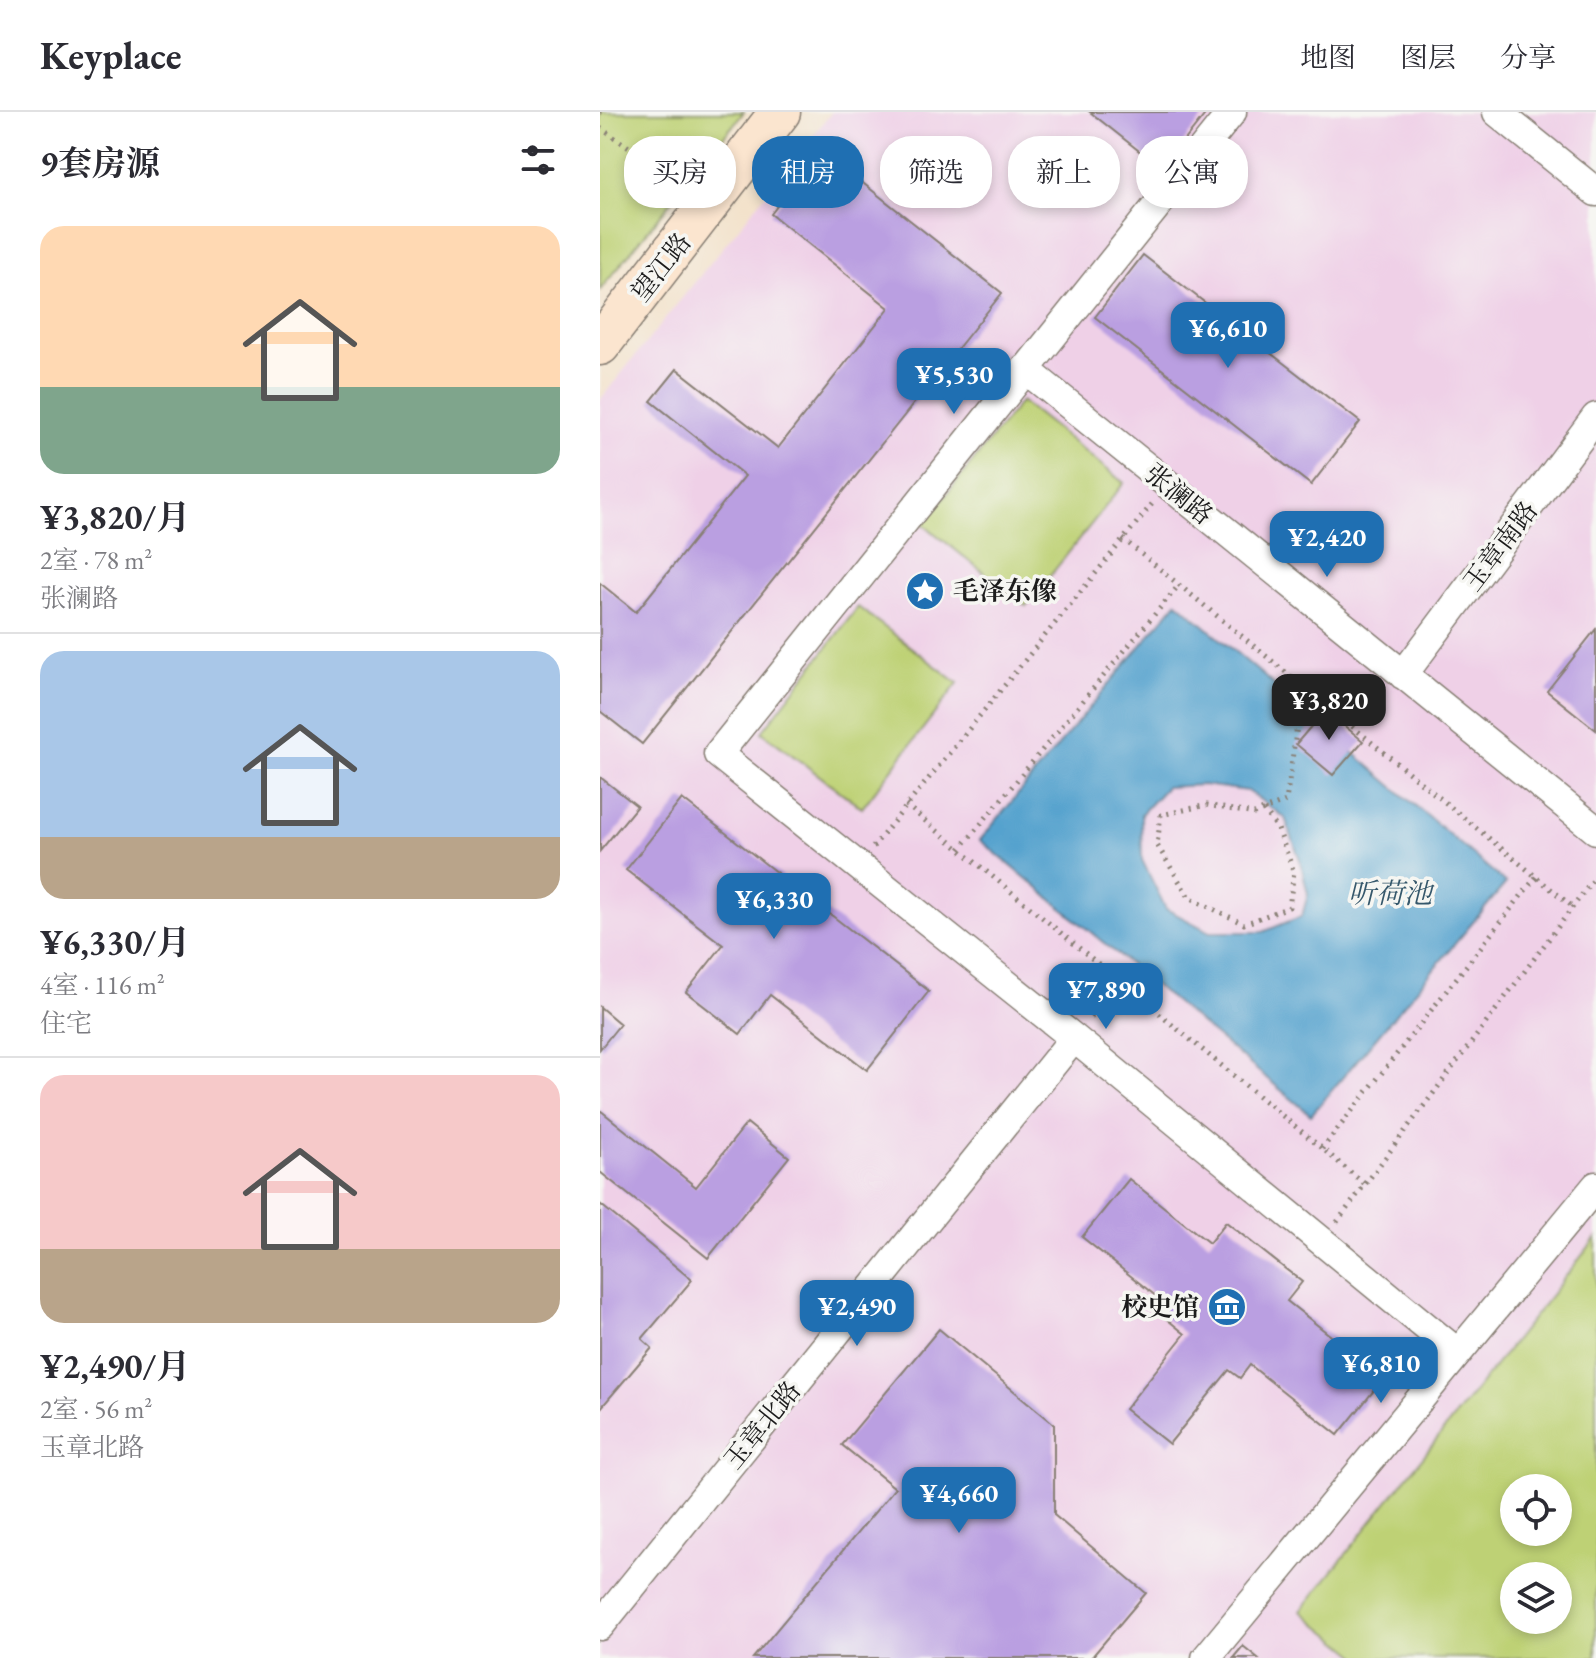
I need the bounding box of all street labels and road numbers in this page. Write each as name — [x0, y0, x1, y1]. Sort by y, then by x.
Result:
street label: 望江路 — [624, 226, 698, 308]
street label: 张澜路 — [1138, 456, 1220, 532]
street label: 玉章南路 — [1455, 494, 1545, 598]
street label: 玉章北路 — [716, 1374, 808, 1476]

